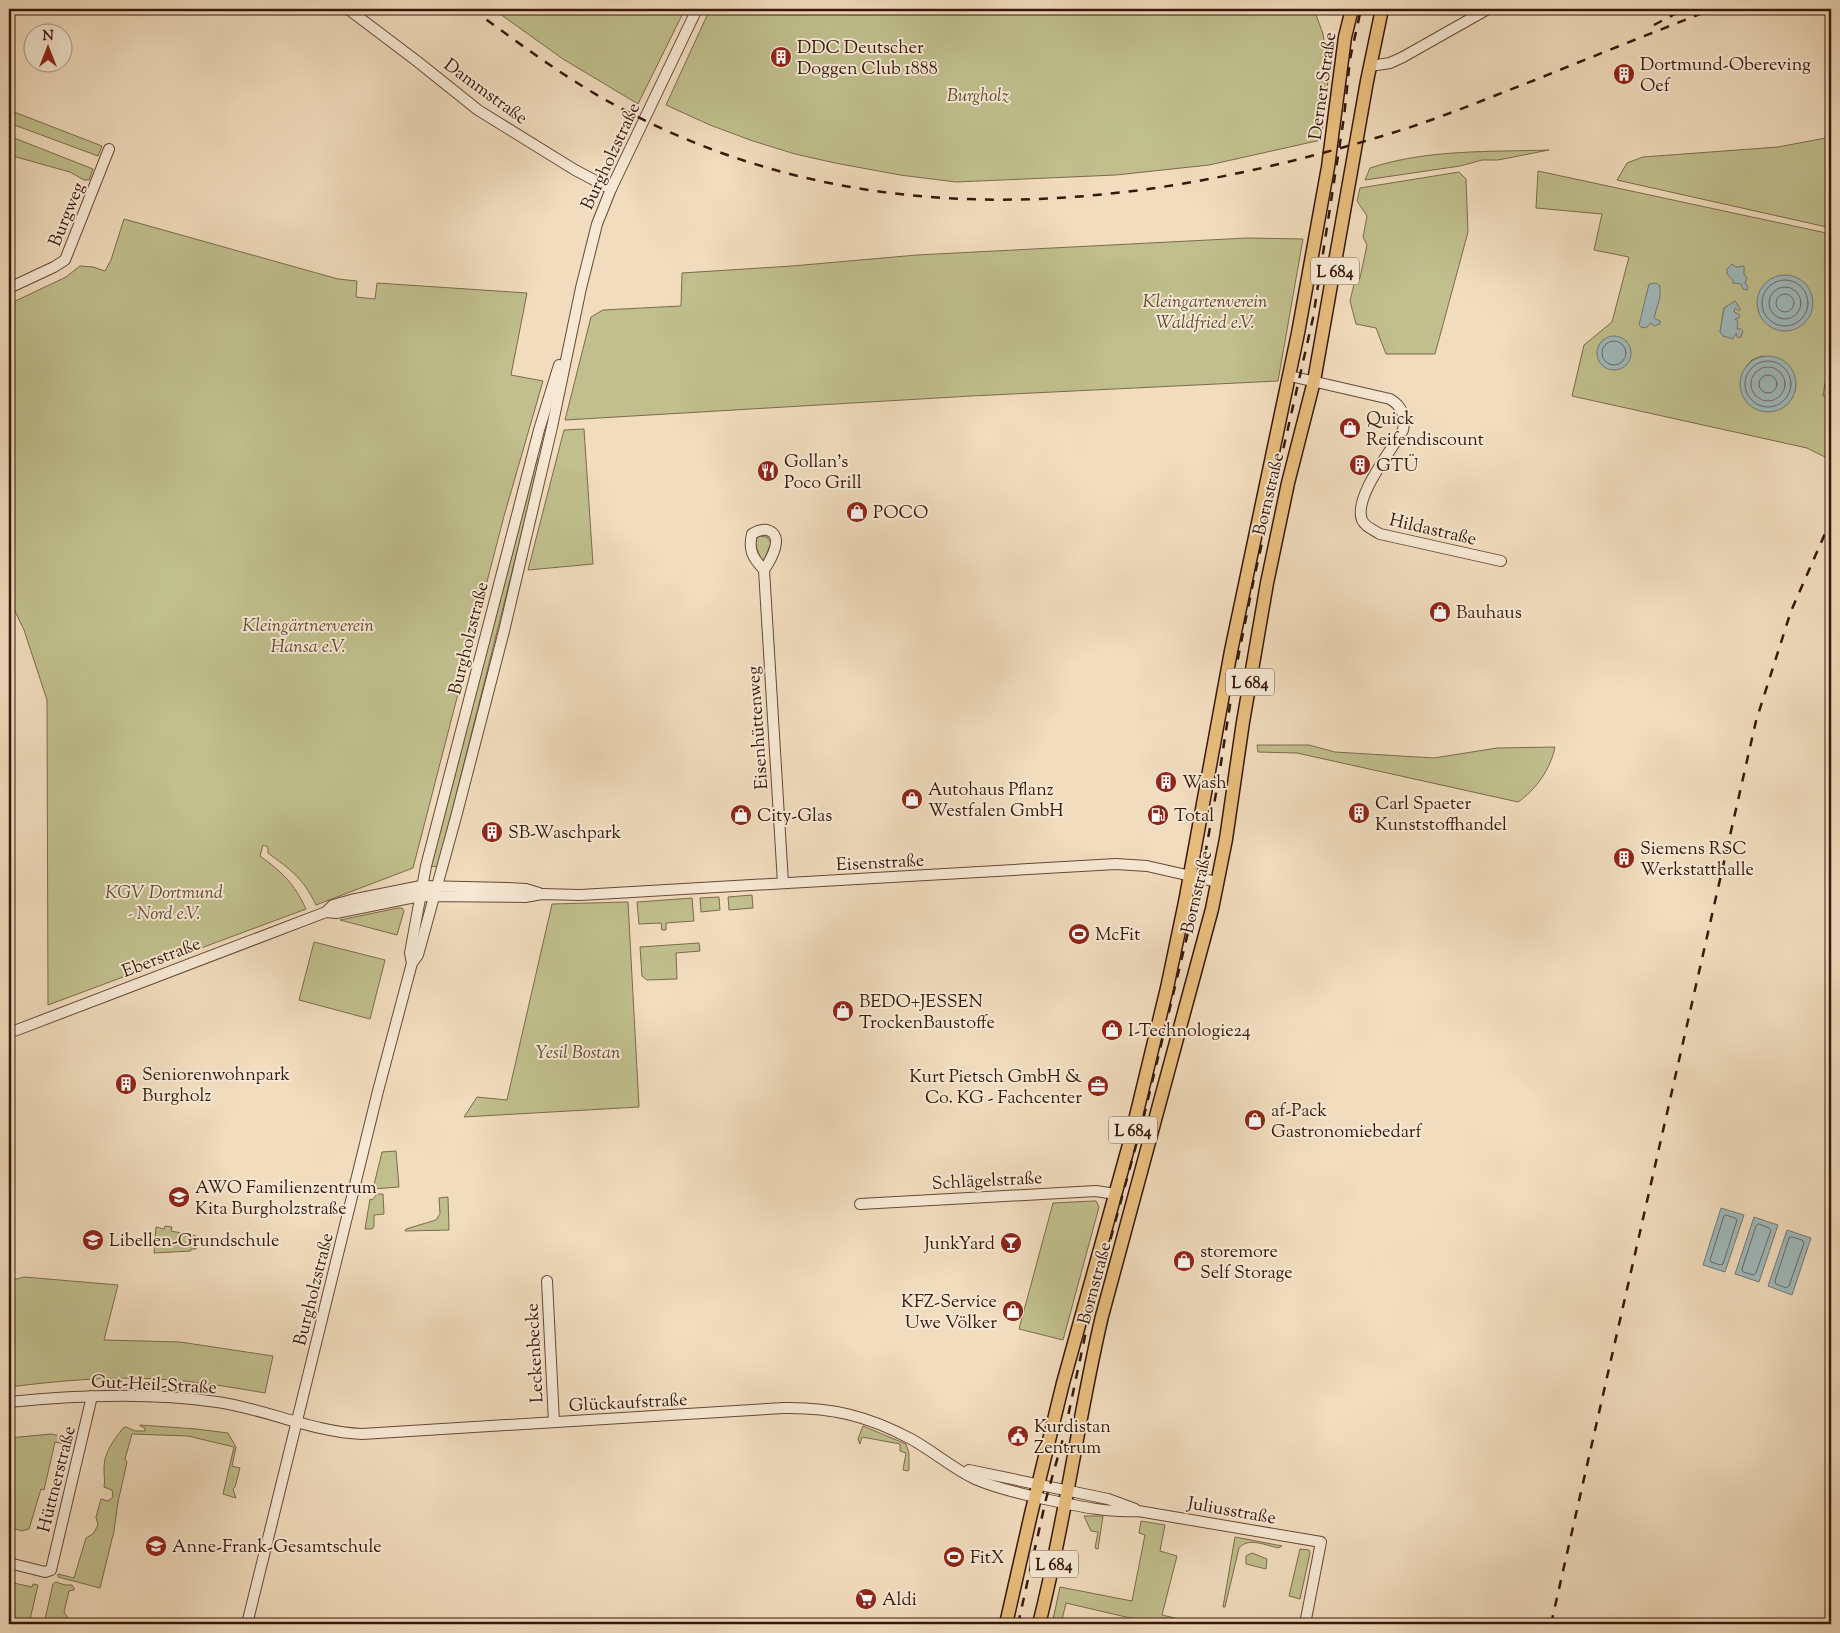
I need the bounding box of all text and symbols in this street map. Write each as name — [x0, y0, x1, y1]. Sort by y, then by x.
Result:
north arrow — [22, 22, 72, 72]
text: N — [42, 27, 54, 47]
street label: Derner Straße — [1304, 31, 1344, 142]
place label: DDC Deutscher Doggen Club 1888 — [797, 36, 938, 83]
building icon: DDC Deutscher Doggen Club 1888 — [769, 45, 793, 69]
street label: Dammstraße — [437, 53, 532, 132]
place label: Dortmund-Obereving Oef — [1640, 53, 1811, 100]
building icon: Dortmund-Obereving Oef — [1612, 62, 1636, 86]
park label: Burgholz — [947, 84, 1010, 110]
street label: Burgholzstraße — [576, 99, 648, 215]
street label: Burgweg — [43, 178, 93, 251]
road number: L 684 — [1311, 258, 1359, 284]
park label: Kleingartenverein Waldfried e.V. — [1142, 290, 1268, 337]
place label: Quick Reifendiscount — [1366, 407, 1484, 454]
shop icon: Quick Reifendiscount — [1338, 416, 1362, 440]
place label: Gollan's Poco Grill — [784, 450, 862, 497]
street label: Bornstraße — [1248, 450, 1292, 539]
building icon: GTÜ — [1348, 453, 1372, 477]
place label: GTÜ — [1376, 454, 1418, 480]
restaurant icon: Gollan's Poco Grill — [756, 459, 780, 483]
shop icon: POCO — [845, 500, 869, 524]
place label: POCO — [873, 501, 928, 527]
street label: Hildastraße — [1386, 508, 1479, 554]
street label: Burgholzstraße — [443, 579, 497, 698]
shop icon: Bauhaus — [1428, 600, 1452, 624]
place label: Bauhaus — [1456, 601, 1522, 627]
park label: Kleingärtnerverein Hansa e.V. — [242, 614, 374, 661]
street label: Eisenhüttenweg — [742, 665, 776, 791]
road number: L 684 — [1226, 669, 1274, 696]
building icon: Wash — [1154, 770, 1178, 794]
place label: Wash — [1182, 771, 1227, 797]
place label: Autohaus Pflanz Westfalen GmbH — [928, 778, 1064, 825]
shop icon: Autohaus Pflanz Westfalen GmbH — [900, 787, 924, 811]
place label: Carl Spaeter Kunststoffhandel — [1375, 792, 1507, 839]
building icon: Carl Spaeter Kunststoffhandel — [1347, 801, 1371, 825]
shop icon: City-Glas — [729, 803, 753, 827]
fuel station icon: Total — [1146, 803, 1170, 827]
place label: City-Glas — [757, 804, 832, 830]
place label: Total — [1174, 804, 1214, 830]
building icon: SB-Waschpark — [480, 820, 504, 844]
place label: SB-Waschpark — [508, 821, 621, 847]
place label: Siemens RSC Werkstatthalle — [1640, 837, 1754, 884]
building icon: Siemens RSC Werkstatthalle — [1612, 846, 1636, 870]
street label: Bornstraße — [1176, 848, 1220, 937]
street label: Eisenstraße — [835, 849, 925, 879]
park label: KGV Dortmund - Nord e.V. — [105, 881, 223, 928]
sports icon: McFit — [1067, 922, 1091, 946]
place label: McFit — [1095, 923, 1140, 949]
street label: Eberstraße — [119, 932, 205, 986]
place label: BEDO+JESSEN TrockenBaustoffe — [859, 990, 995, 1037]
shop icon: BEDO+JESSEN TrockenBaustoffe — [831, 999, 855, 1023]
shop icon: I-Technologie24 — [1100, 1018, 1124, 1042]
place label: I-Technologie24 — [1128, 1019, 1251, 1045]
park label: Yesil Bostan — [536, 1041, 621, 1067]
place label: Seniorenwohnpark Burgholz — [142, 1063, 290, 1110]
place label: Kurt Pietsch GmbH & Co. KG - Fachcenter — [909, 1065, 1082, 1112]
building icon: Seniorenwohnpark Burgholz — [114, 1072, 138, 1096]
office icon: Kurt Pietsch GmbH & Co. KG - Fachcenter — [1086, 1074, 1110, 1098]
place label: af-Pack Gastronomiebedarf — [1271, 1099, 1422, 1146]
shop icon: af-Pack Gastronomiebedarf — [1243, 1108, 1267, 1132]
road number: L 684 — [1109, 1116, 1157, 1144]
street label: Schlägelstraße — [931, 1166, 1043, 1198]
place label: AWO Familienzentrum Kita Burgholzstraße — [195, 1176, 377, 1223]
school or university icon: AWO Familienzentrum Kita Burgholzstraße — [167, 1185, 191, 1209]
school or university icon: Libellen-Grundschule — [81, 1228, 105, 1252]
place label: Libellen-Grundschule — [109, 1229, 279, 1255]
street label: Burgholzstraße — [288, 1230, 342, 1349]
bar icon: JunkYard — [999, 1231, 1023, 1255]
place label: JunkYard — [923, 1232, 995, 1258]
street label: Bornstraße — [1072, 1239, 1119, 1328]
place label: storemore Self Storage — [1200, 1240, 1293, 1287]
shop icon: storemore Self Storage — [1172, 1249, 1196, 1273]
place label: KFZ-Service Uwe Völker — [901, 1290, 997, 1337]
shop icon: KFZ-Service Uwe Völker — [1001, 1299, 1025, 1323]
street label: Leckenbecke — [520, 1302, 552, 1403]
street label: Gut-Heil-Straße — [90, 1370, 217, 1402]
street label: Glückaufstraße — [568, 1388, 688, 1420]
place label: Kurdistan Zentrum — [1034, 1415, 1111, 1462]
street label: Hüttnerstraße — [32, 1424, 84, 1535]
public building icon: Kurdistan Zentrum — [1006, 1424, 1030, 1448]
street label: Juliusstraße — [1184, 1491, 1278, 1533]
school or university icon: Anne-Frank-Gesamtschule — [144, 1534, 168, 1558]
place label: Anne-Frank-Gesamtschule — [172, 1535, 382, 1561]
sports icon: FitX — [942, 1545, 966, 1569]
place label: FitX — [970, 1546, 1005, 1572]
road number: L 684 — [1030, 1550, 1078, 1578]
supermarket icon: Aldi — [854, 1587, 878, 1611]
place label: Aldi — [882, 1588, 917, 1614]

